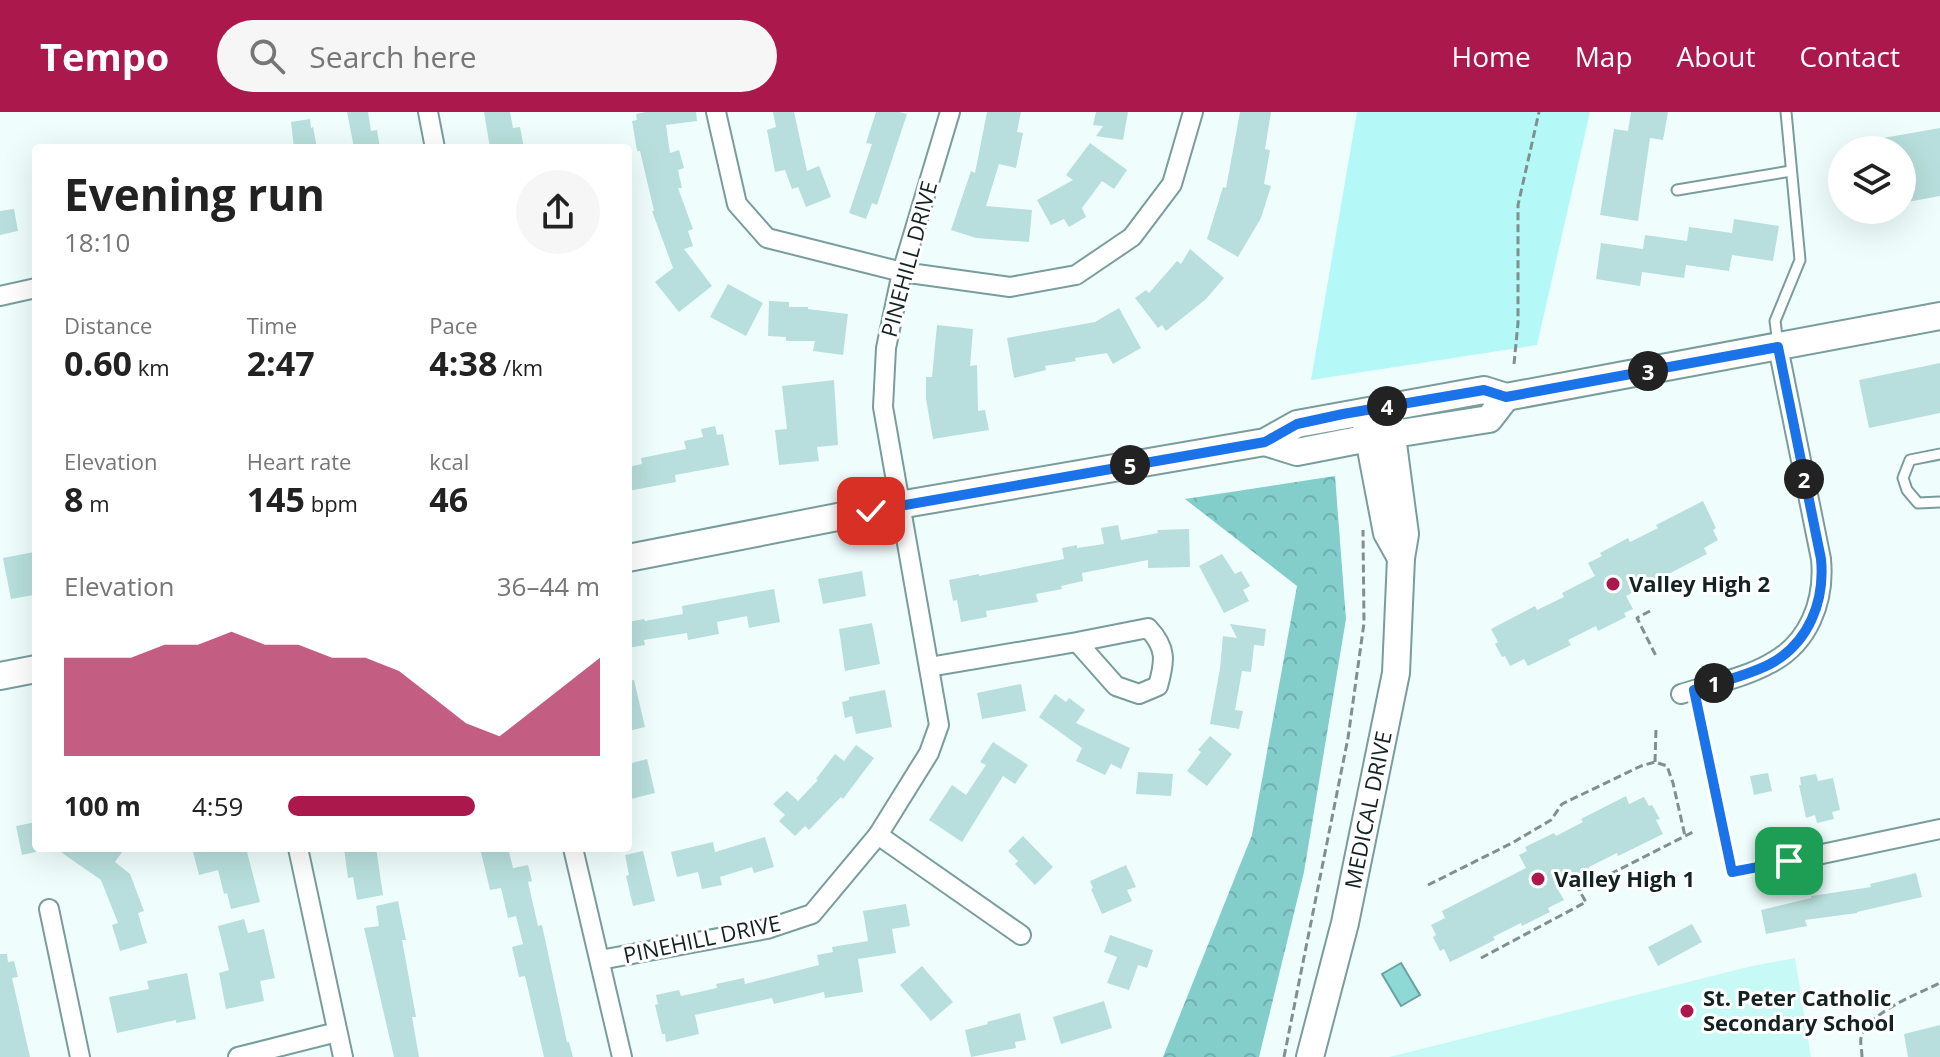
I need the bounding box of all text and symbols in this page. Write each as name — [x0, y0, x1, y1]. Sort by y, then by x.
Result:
search box — [217, 20, 777, 92]
text: Tempo — [40, 30, 169, 82]
icon: search — [245, 34, 289, 78]
text: Search here — [309, 36, 477, 77]
text: Home — [1452, 37, 1531, 75]
text: Map — [1575, 37, 1633, 75]
text: About — [1677, 37, 1755, 75]
text: Contact — [1799, 37, 1900, 75]
map controls — [1828, 136, 1916, 224]
button: layers — [1828, 136, 1916, 224]
text: Evening run — [64, 164, 325, 224]
button: share — [516, 170, 600, 254]
street label: PINEHILL DRIVE — [873, 177, 943, 340]
text: 18:10 — [64, 224, 130, 260]
text: Distance — [64, 310, 152, 340]
text: Time — [247, 310, 297, 340]
text: Pace — [429, 310, 478, 340]
text: 0.60 — [64, 340, 132, 386]
text: 2:47 — [247, 340, 315, 386]
text: 4:38 — [429, 340, 497, 386]
pin: 3 — [1628, 351, 1668, 391]
text: km — [132, 352, 170, 382]
text: /km — [497, 352, 543, 382]
text: 3 — [1642, 356, 1654, 386]
pin: 4 — [1367, 386, 1407, 426]
text: 4 — [1381, 391, 1393, 421]
pin: 5 — [1110, 445, 1150, 485]
text: Elevation — [64, 446, 157, 476]
text: Heart rate — [247, 446, 351, 476]
text: kcal — [429, 446, 469, 476]
text: 5 — [1124, 450, 1136, 480]
pin: 2 — [1784, 459, 1824, 499]
text: 2 — [1798, 464, 1810, 494]
text: 8 — [64, 476, 83, 522]
text: 145 — [247, 476, 305, 522]
text: 46 — [429, 476, 468, 522]
pin — [837, 477, 905, 545]
text: m — [83, 488, 110, 518]
text: bpm — [305, 488, 358, 518]
icon: check — [849, 489, 893, 533]
text: Elevation — [64, 568, 174, 604]
text: 36–44 m — [497, 568, 600, 604]
place label: Valley High 2 — [1629, 568, 1770, 598]
marker: Valley High 2 — [1604, 575, 1622, 593]
pin: 1 — [1694, 663, 1734, 703]
text: 1 — [1708, 668, 1720, 698]
street label: MEDICAL DRIVE — [1336, 728, 1398, 891]
text: 100 m — [64, 788, 141, 824]
text: 4:59 — [192, 788, 243, 824]
pin — [1755, 827, 1823, 895]
icon: arrive — [1767, 839, 1811, 883]
place label: Valley High 1 — [1554, 863, 1695, 893]
marker: Valley High 1 — [1529, 870, 1547, 888]
street label: PINEHILL DRIVE — [620, 907, 783, 969]
place label: St. Peter Catholic Secondary School — [1703, 982, 1895, 1037]
marker: St. Peter Catholic Secondary School — [1678, 1002, 1696, 1020]

